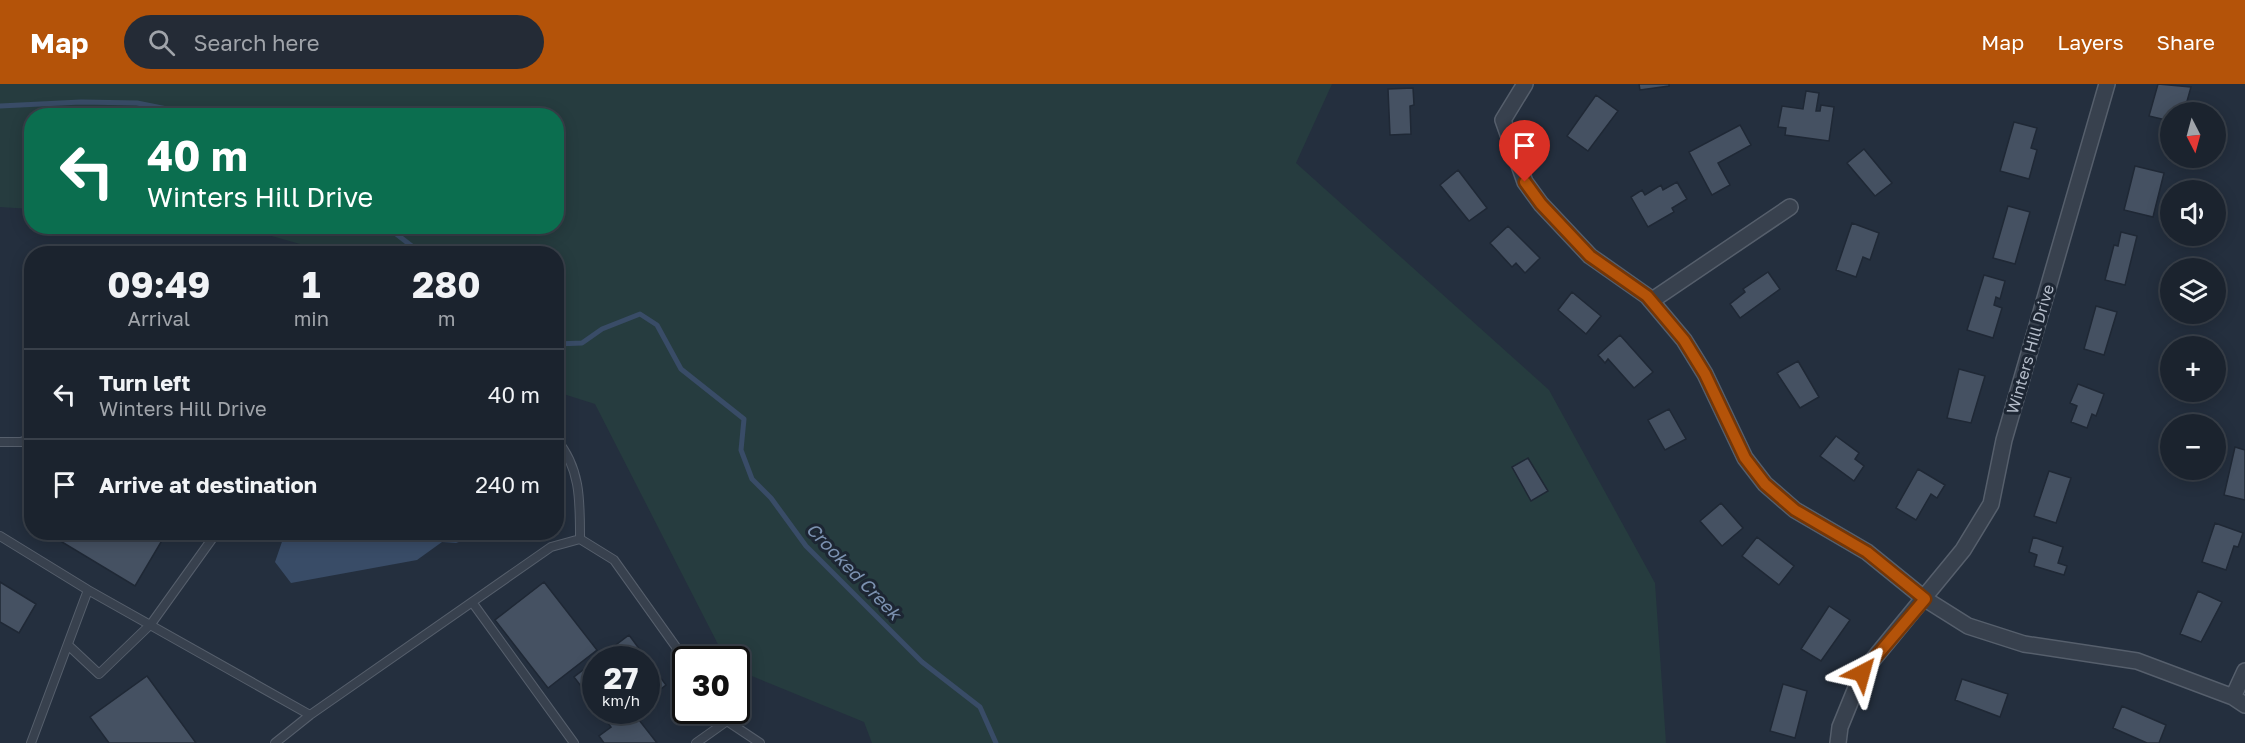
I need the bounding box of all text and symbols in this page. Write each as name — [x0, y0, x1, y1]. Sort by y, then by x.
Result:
search box — [124, 15, 544, 69]
text: Map — [30, 26, 88, 59]
icon: search — [145, 26, 178, 59]
text: Search here — [193, 29, 319, 56]
text: Map — [1981, 29, 2024, 55]
text: Layers — [2057, 29, 2124, 55]
text: Share — [2157, 29, 2215, 55]
north arrow — [2160, 102, 2226, 168]
map controls — [2160, 102, 2226, 480]
pin — [1499, 120, 1550, 182]
icon: arrive — [1508, 129, 1541, 162]
text: 40 m — [147, 130, 248, 180]
icon: left — [48, 132, 126, 210]
button: sound — [2160, 180, 2226, 246]
text: Winters Hill Drive — [147, 181, 373, 213]
button: layers — [2160, 258, 2226, 324]
text: 09:49 — [107, 263, 210, 306]
text: 1 — [302, 263, 321, 306]
text: 280 — [412, 263, 481, 306]
street label: Winters Hill Drive — [2002, 282, 2058, 416]
text: Arrival — [128, 306, 190, 330]
text: min — [294, 306, 329, 330]
text: m — [438, 306, 455, 330]
button: + — [2160, 336, 2226, 402]
text: Turn left — [99, 369, 190, 396]
icon: left — [48, 378, 81, 411]
text: 40 m — [488, 381, 540, 408]
text: Winters Hill Drive — [99, 396, 267, 420]
button: − — [2160, 414, 2226, 480]
icon: arrive — [48, 468, 81, 501]
text: Arrive at destination — [99, 471, 317, 498]
text: 240 m — [475, 471, 540, 498]
water label: Crooked Creek — [802, 518, 907, 625]
position arrow — [1830, 641, 1894, 705]
speed limit sign: 30 — [672, 646, 750, 724]
text: 27 — [604, 660, 638, 696]
text: km/h — [602, 691, 640, 709]

